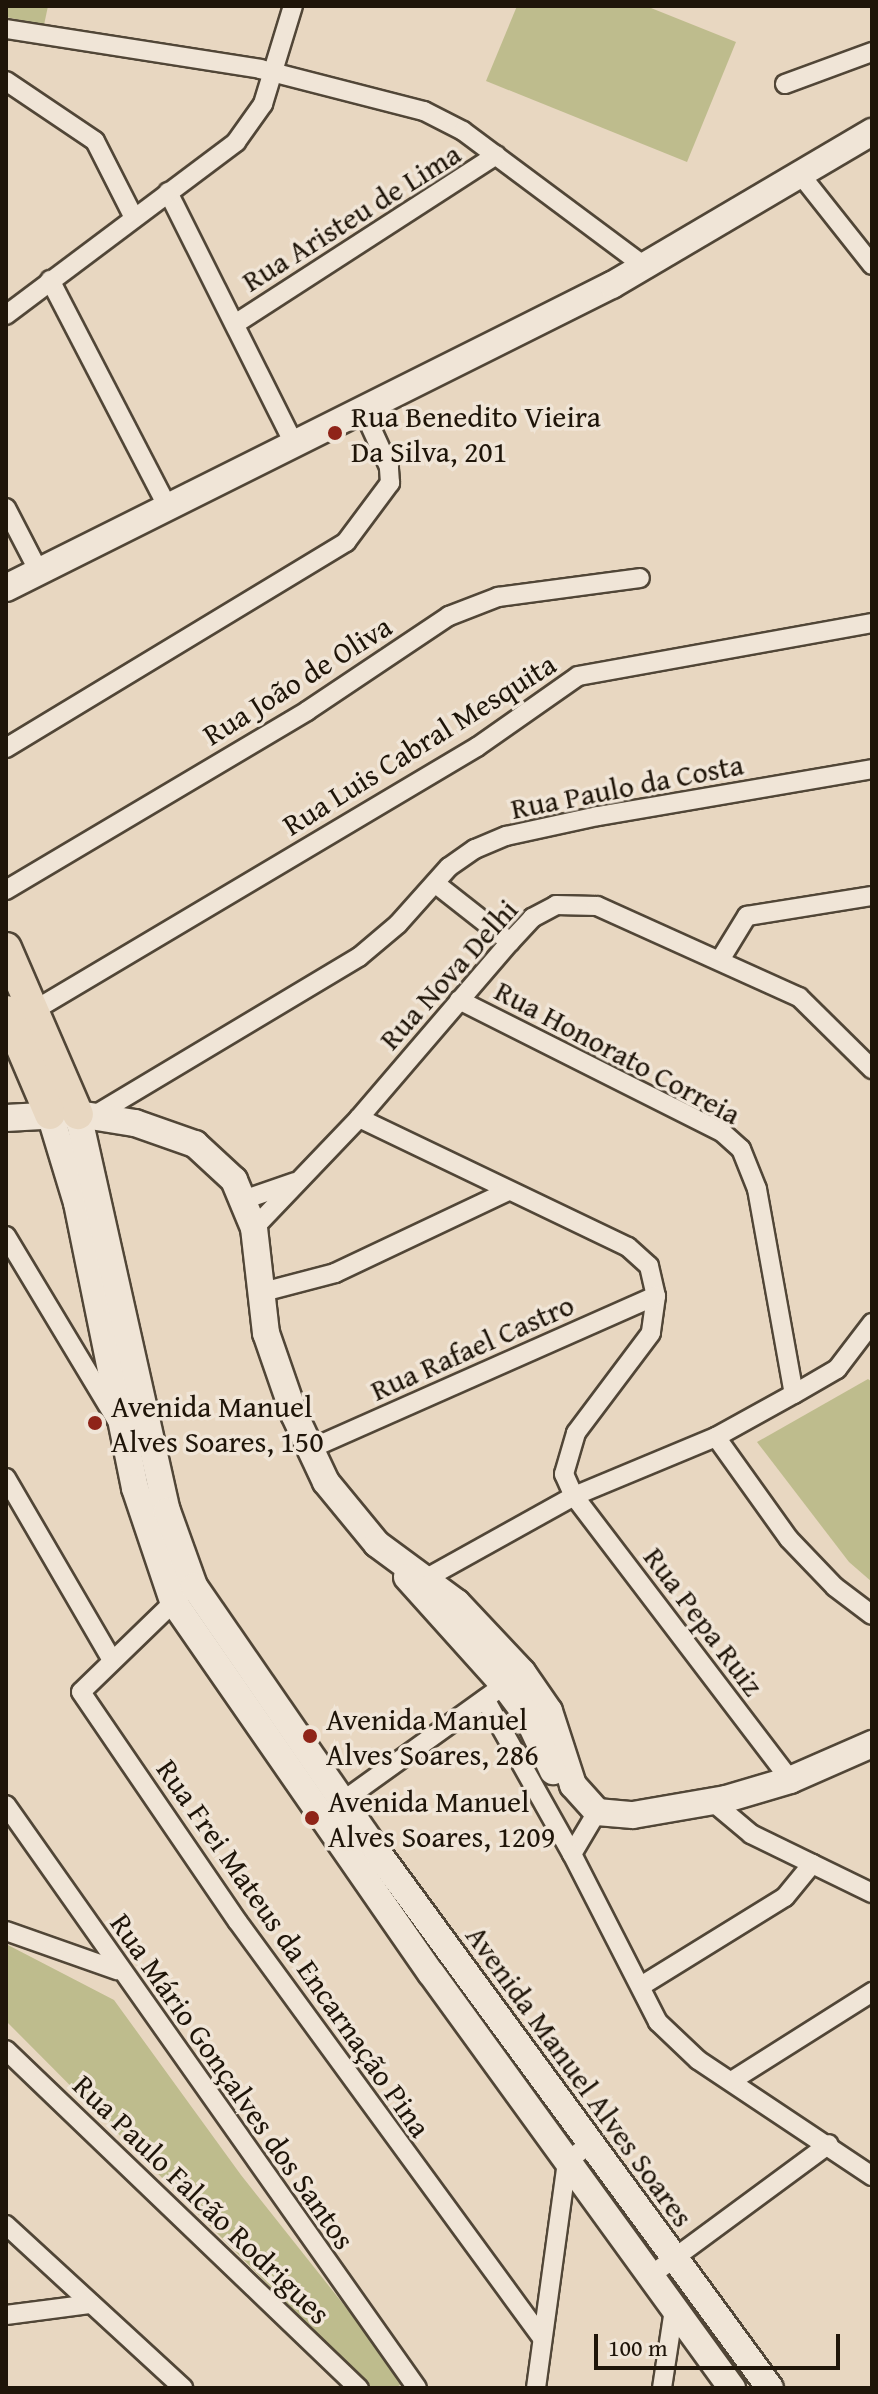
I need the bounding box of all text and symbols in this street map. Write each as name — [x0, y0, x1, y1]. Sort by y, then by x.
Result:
street label: Rua Aristeu de Lima — [235, 135, 467, 299]
place label: Rua Benedito Vieira Da Silva, 201 — [351, 398, 601, 468]
marker: Rua Benedito Vieira Da Silva, 201 — [326, 424, 344, 442]
street label: Rua João de Oliva — [196, 608, 398, 752]
street label: Rua Luis Cabral Mesquita — [276, 645, 562, 843]
street label: Rua Paulo da Costa — [508, 746, 746, 826]
street label: Rua Nova Delhi — [371, 891, 525, 1057]
street label: Rua Honorato Correia — [489, 972, 747, 1132]
street label: Rua Rafael Castro — [365, 1286, 579, 1408]
place label: Avenida Manuel Alves Soares, 150 — [111, 1388, 324, 1458]
marker: Avenida Manuel Alves Soares, 150 — [86, 1414, 104, 1432]
street label: Rua Pepa Ruiz — [637, 1540, 771, 1702]
place label: Avenida Manuel Alves Soares, 286 — [326, 1701, 539, 1772]
marker: Avenida Manuel Alves Soares, 286 — [301, 1727, 319, 1745]
street label: Rua Frei Mateus da Encarnação Pina — [149, 1752, 439, 2144]
place label: Avenida Manuel Alves Soares, 1209 — [328, 1783, 555, 1854]
marker: Avenida Manuel Alves Soares, 1209 — [303, 1809, 321, 1827]
street label: Rua Mário Gonçalves dos Santos — [103, 1906, 363, 2256]
street label: Avenida Manuel Alves Soares — [459, 1918, 701, 2234]
street label: Rua Paulo Falcão Rodrigues — [66, 2067, 338, 2331]
scale bar — [598, 2318, 844, 2368]
text: 100 m — [608, 2330, 668, 2365]

